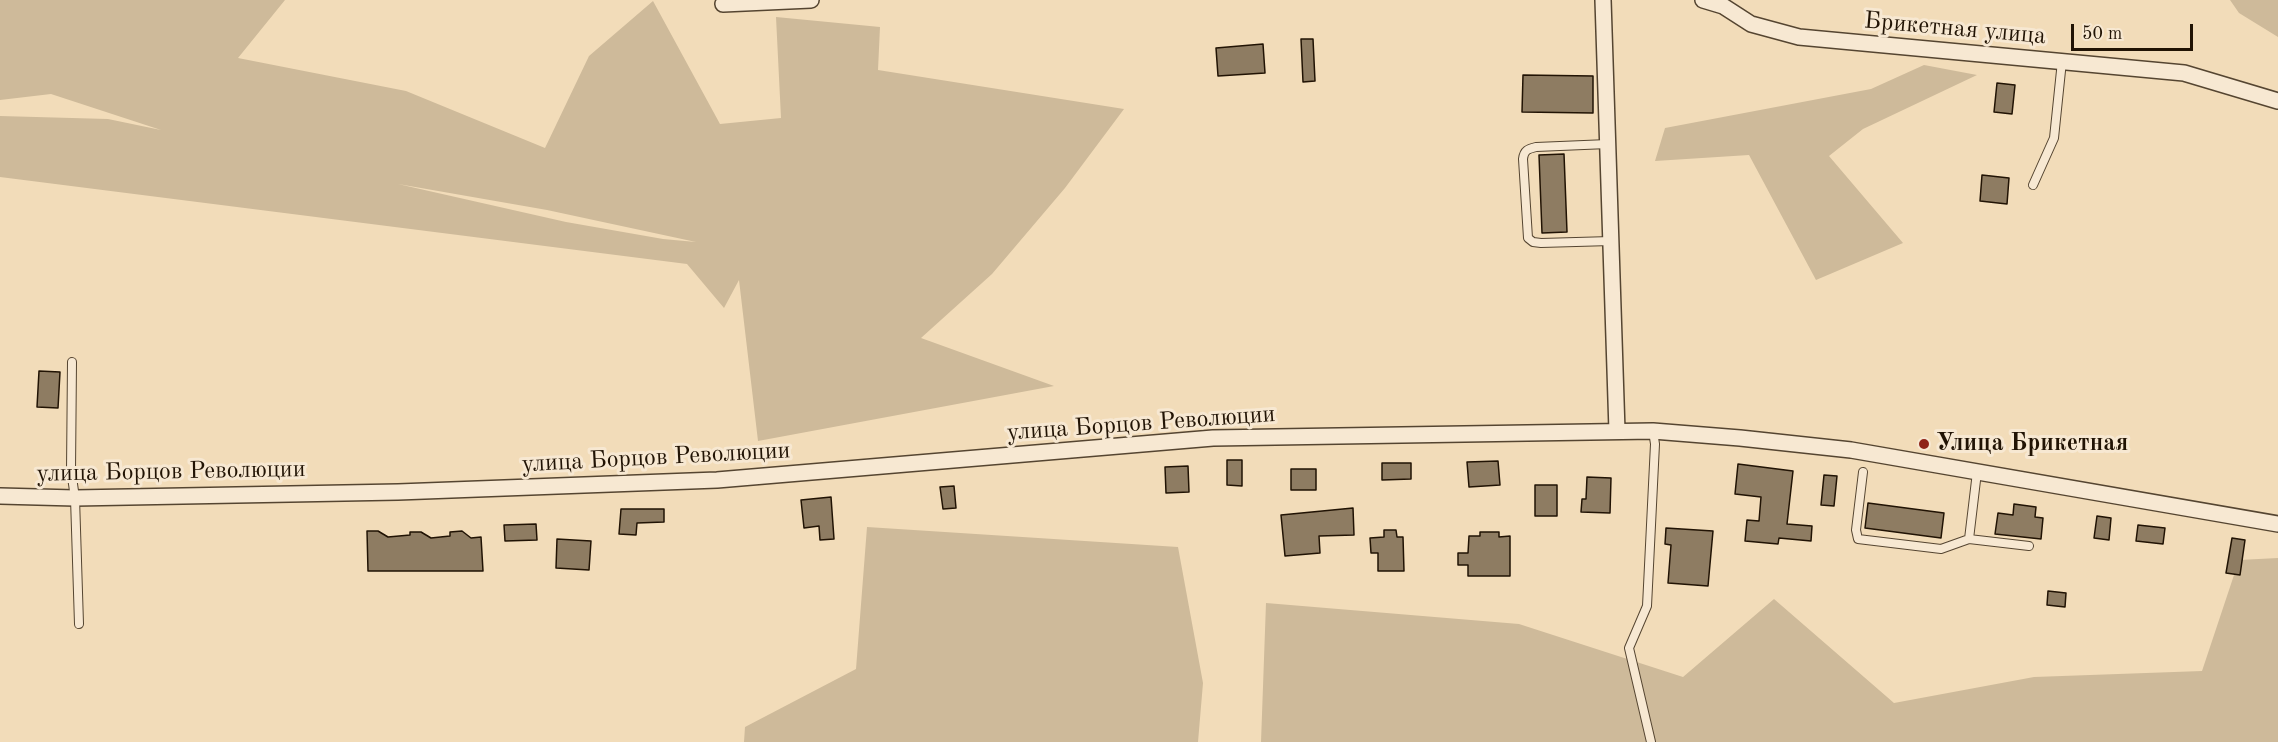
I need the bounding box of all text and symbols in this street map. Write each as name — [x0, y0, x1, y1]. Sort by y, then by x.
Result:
street label: Брикетная улица — [1863, 7, 2047, 51]
scale bar — [2074, 12, 2196, 50]
text: 50 m — [2082, 25, 2122, 43]
street label: улица Борцов Революции — [1006, 400, 1276, 448]
place label: Улица Брикетная — [1936, 430, 2128, 458]
street label: улица Борцов Революции — [521, 437, 791, 479]
marker: Улица Брикетная — [1917, 437, 1931, 451]
street label: улица Борцов Революции — [36, 455, 306, 489]

